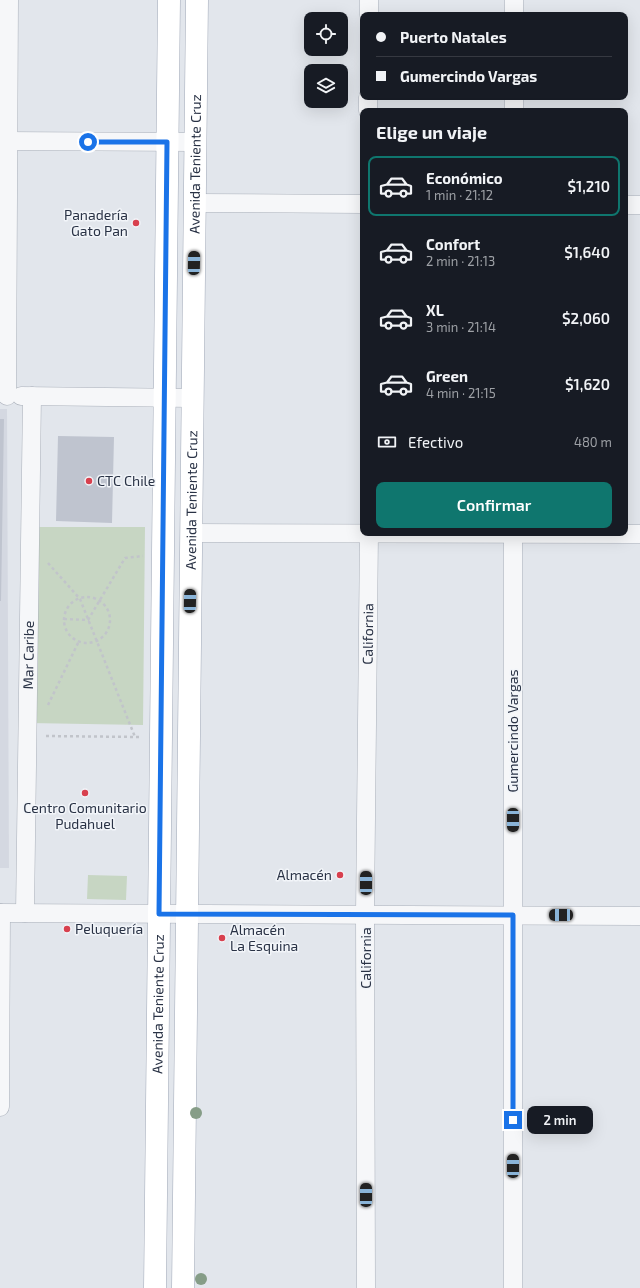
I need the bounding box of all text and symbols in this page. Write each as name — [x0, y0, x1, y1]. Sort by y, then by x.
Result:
map controls — [304, 12, 348, 108]
button: locate — [304, 12, 348, 56]
text: Puerto Natales — [400, 28, 507, 46]
button: layers — [304, 64, 348, 108]
text: Gumercindo Vargas — [400, 67, 537, 85]
street label: Avenida Teniente Cruz — [185, 94, 204, 234]
text: Elige un viaje — [376, 121, 487, 143]
route start — [79, 133, 97, 151]
icon: car — [378, 168, 414, 204]
text: Económico — [426, 169, 503, 187]
text: $1,210 — [567, 177, 610, 195]
text: 1 min · 21:12 — [426, 187, 493, 203]
place label: Panadería Gato Pan — [64, 206, 128, 239]
marker: Panadería Gato Pan — [131, 218, 141, 228]
icon: car — [378, 234, 414, 270]
text: Confort — [426, 235, 480, 253]
text: $1,640 — [564, 243, 610, 261]
car — [188, 251, 200, 275]
text: 2 min · 21:13 — [426, 253, 495, 269]
icon: car — [378, 300, 414, 336]
text: XL — [426, 301, 444, 319]
text: $2,060 — [562, 309, 610, 327]
text: 3 min · 21:14 — [426, 319, 496, 335]
icon: car — [378, 366, 414, 402]
text: Green — [426, 367, 468, 385]
text: $1,620 — [565, 375, 610, 393]
text: 4 min · 21:15 — [426, 385, 496, 401]
street label: Avenida Teniente Cruz — [182, 430, 200, 570]
icon: cash — [376, 431, 398, 453]
text: Efectivo — [408, 433, 463, 451]
text: 480 m — [574, 434, 612, 450]
place label: CTC Chile — [97, 472, 155, 489]
marker: CTC Chile — [84, 476, 94, 486]
button: Confirmar — [376, 482, 612, 528]
car — [184, 589, 196, 613]
street label: California — [359, 603, 376, 665]
street label: Mar Caribe — [19, 621, 37, 689]
street label: Gumercindo Vargas — [504, 669, 521, 793]
marker: Centro Comunitario Pudahuel — [80, 788, 90, 798]
place label: Centro Comunitario Pudahuel — [23, 799, 147, 832]
car — [507, 808, 519, 832]
place label: Almacén — [277, 866, 332, 883]
marker: Almacén — [335, 870, 345, 880]
car — [360, 871, 372, 895]
car — [549, 909, 573, 921]
place label: Peluquería — [75, 920, 143, 937]
place label: Almacén La Esquina — [230, 921, 298, 954]
marker: Peluquería — [62, 924, 72, 934]
street label: California — [357, 927, 374, 989]
marker: Almacén La Esquina — [217, 933, 227, 943]
street label: Avenida Teniente Cruz — [148, 934, 167, 1074]
callout: 2 min — [527, 1106, 593, 1134]
route end — [504, 1111, 522, 1129]
text: 2 min — [544, 1112, 576, 1128]
car — [507, 1154, 519, 1178]
car — [360, 1183, 372, 1207]

